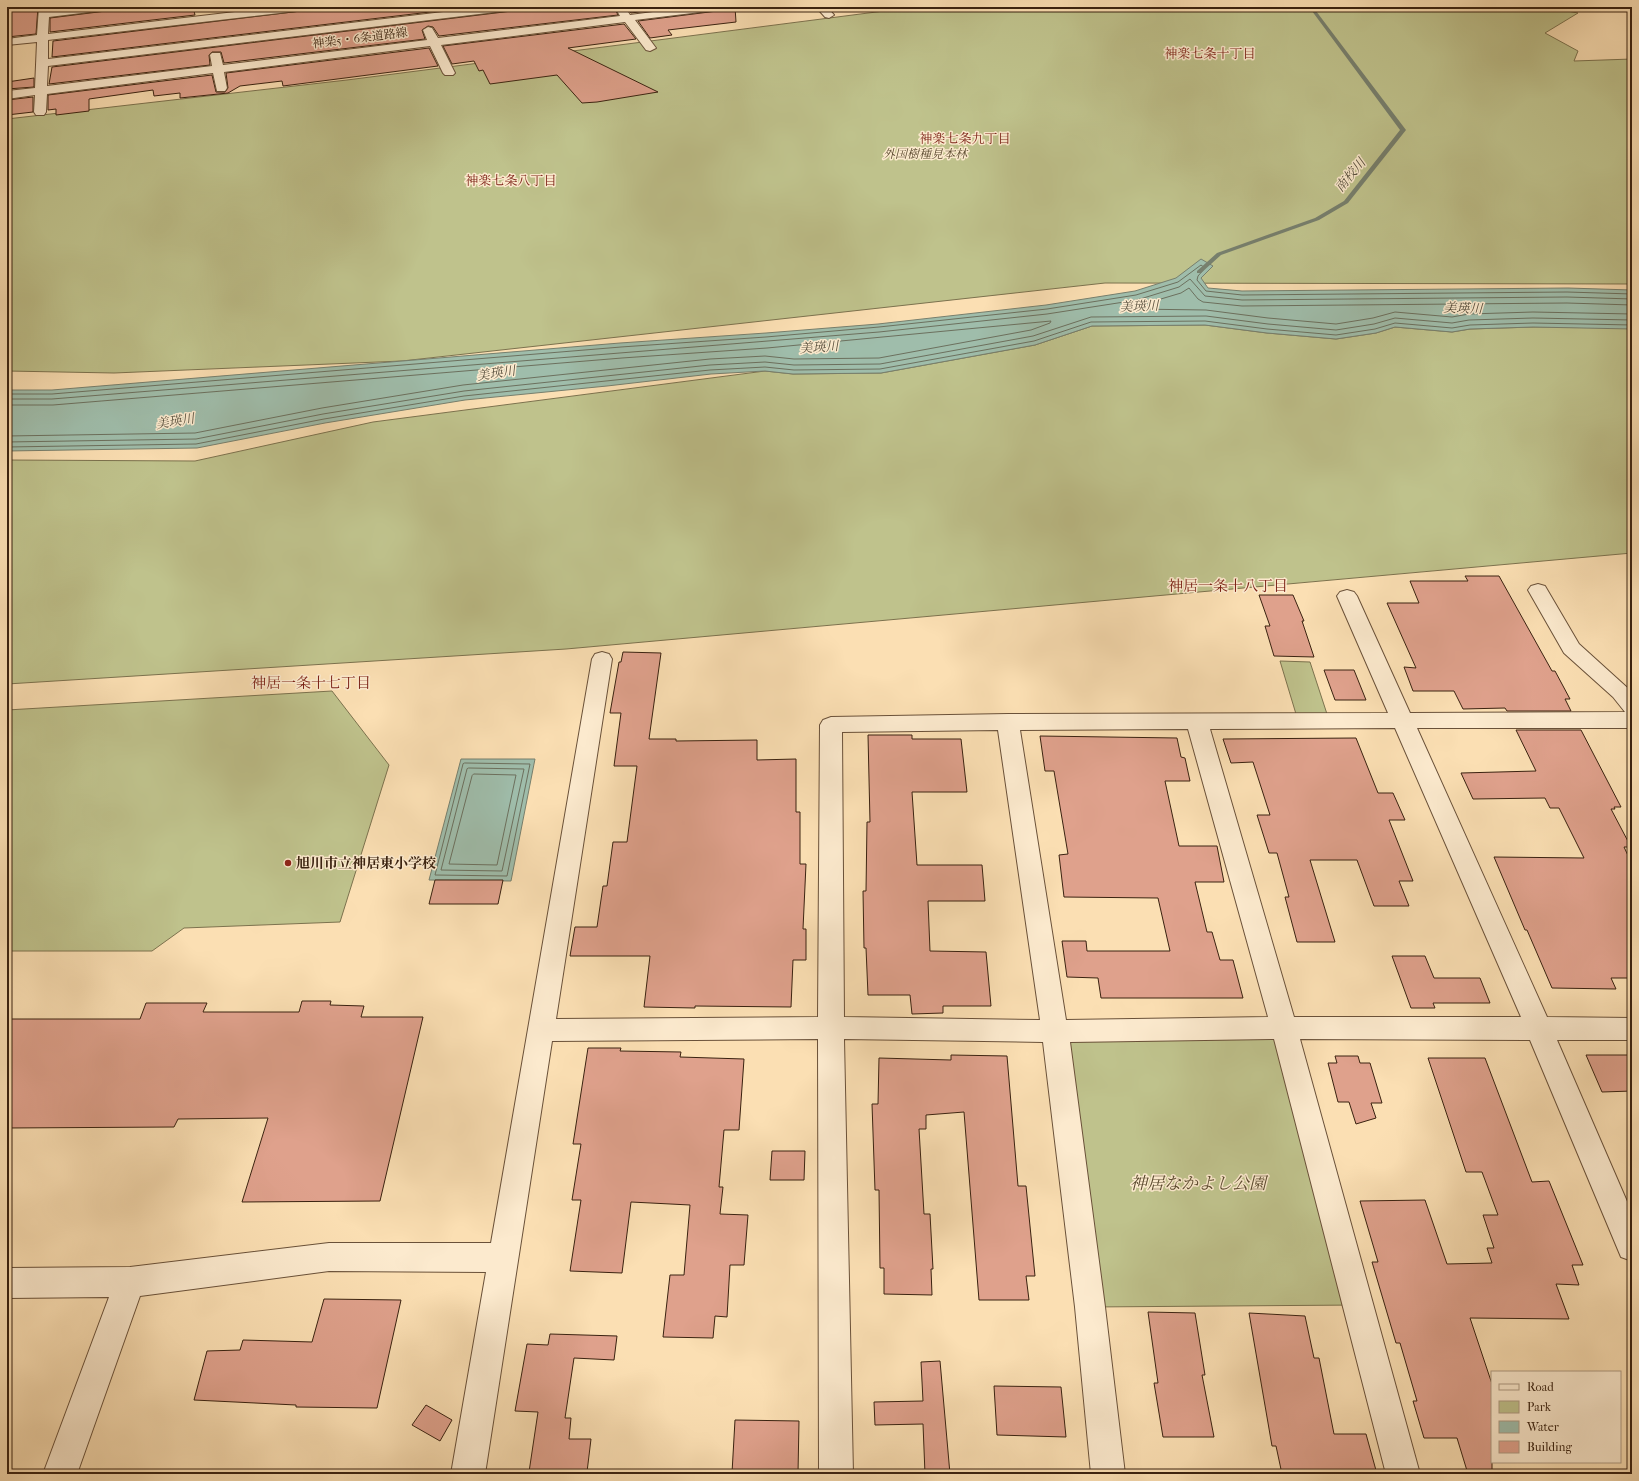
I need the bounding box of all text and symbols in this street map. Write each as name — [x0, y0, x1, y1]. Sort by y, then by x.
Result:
street label: 神楽5・6条道路線 — [312, 25, 408, 51]
district label: 神楽七条十丁目 — [1164, 46, 1256, 61]
district label: 神楽七条九丁目 — [919, 131, 1011, 146]
park label: 外国樹種見本林 — [883, 147, 969, 161]
water label: 南校川 — [1332, 154, 1370, 195]
district label: 神楽七条八丁目 — [465, 173, 557, 188]
water label: 美瑛川 — [1119, 298, 1161, 314]
water label: 美瑛川 — [1443, 300, 1485, 316]
water label: 美瑛川 — [799, 338, 841, 356]
water label: 美瑛川 — [476, 363, 518, 383]
water label: 美瑛川 — [155, 410, 197, 431]
district label: 神居一条十八丁目 — [1168, 577, 1288, 595]
district label: 神居一条十七丁目 — [251, 674, 371, 692]
place label: 旭川市立神居東小学校 — [296, 855, 436, 872]
marker: 旭川市立神居東小学校 — [283, 858, 293, 868]
park label: 神居なかよし公園 — [1130, 1173, 1269, 1193]
legend — [1491, 1371, 1621, 1463]
text: Road — [1527, 1380, 1554, 1394]
text: Park — [1527, 1400, 1552, 1414]
text: Water — [1526, 1420, 1560, 1434]
text: Building — [1527, 1440, 1572, 1454]

